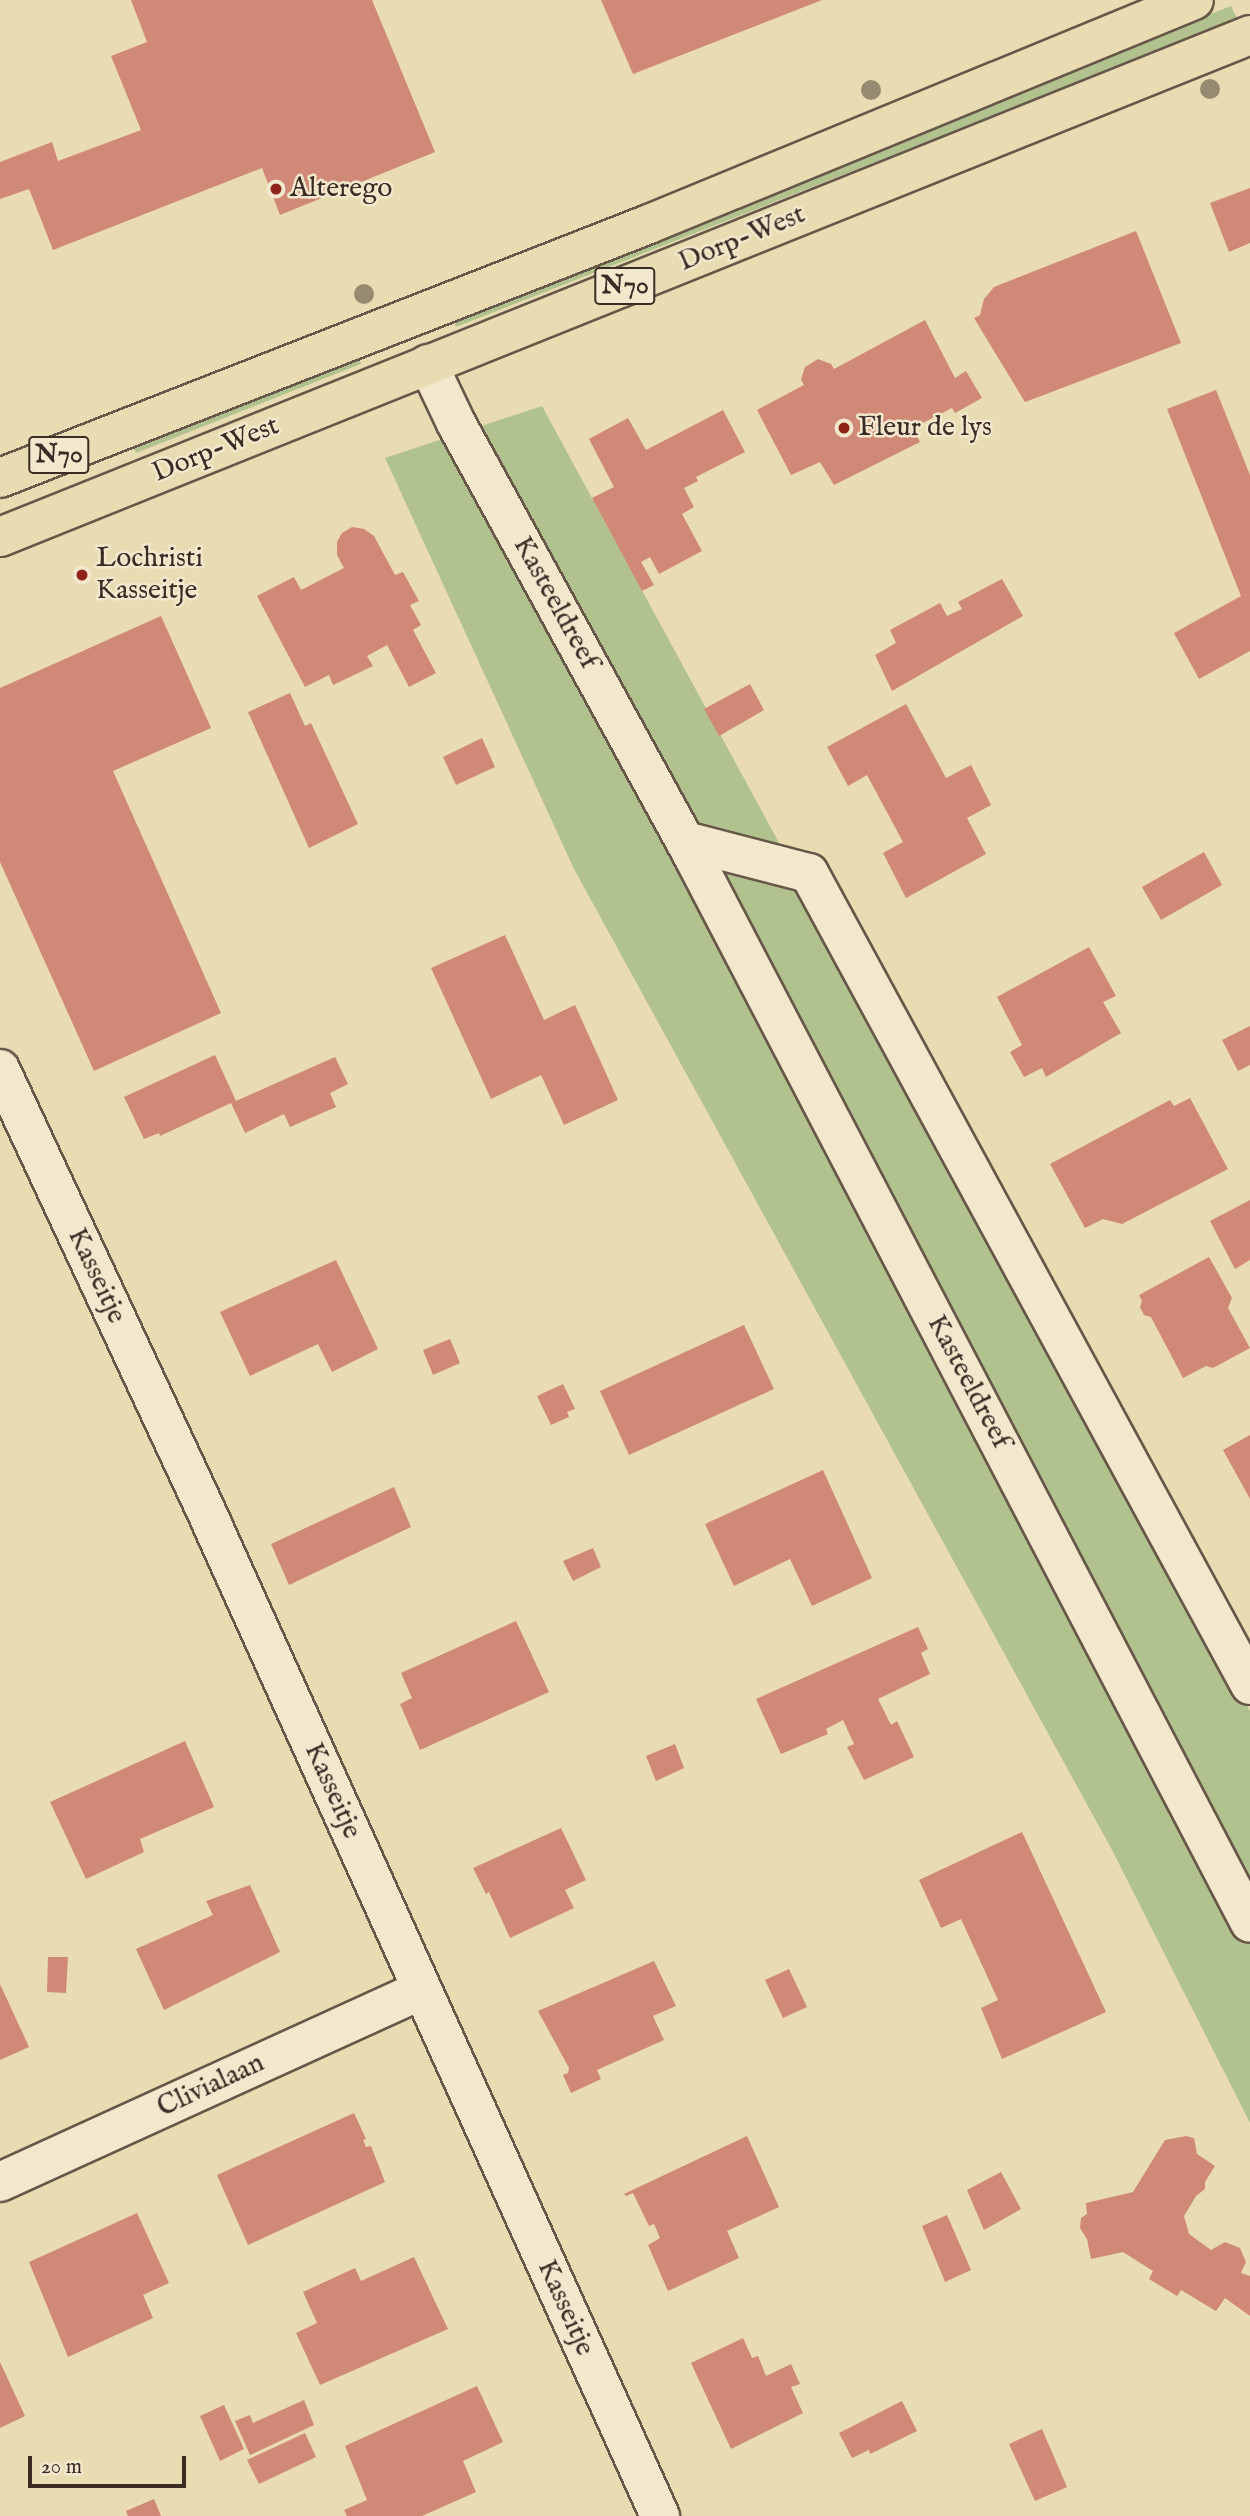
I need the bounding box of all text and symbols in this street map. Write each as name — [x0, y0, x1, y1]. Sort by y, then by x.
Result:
place label: Alterego — [290, 172, 392, 206]
marker: Alterego — [268, 181, 284, 197]
street label: Dorp-West — [674, 198, 810, 280]
road number: N70 — [594, 264, 656, 308]
street label: Dorp-West — [148, 409, 284, 491]
place label: Fleur de lys — [858, 411, 992, 445]
marker: Fleur de lys — [836, 420, 852, 436]
road number: N70 — [28, 432, 90, 477]
street label: Kasteeldreef — [505, 531, 605, 675]
place label: Lochristi Kasseitje — [96, 542, 203, 608]
marker: Lochristi Kasseitje — [74, 567, 90, 583]
street label: Kasseitje — [59, 1223, 133, 1329]
street label: Kasteeldreef — [919, 1310, 1017, 1454]
street label: Kasseitje — [296, 1738, 368, 1844]
street label: Clivialaan — [152, 2047, 270, 2125]
street label: Kasseitje — [529, 2255, 601, 2361]
scale bar — [32, 2442, 189, 2486]
text: 20 m — [41, 2454, 82, 2481]

